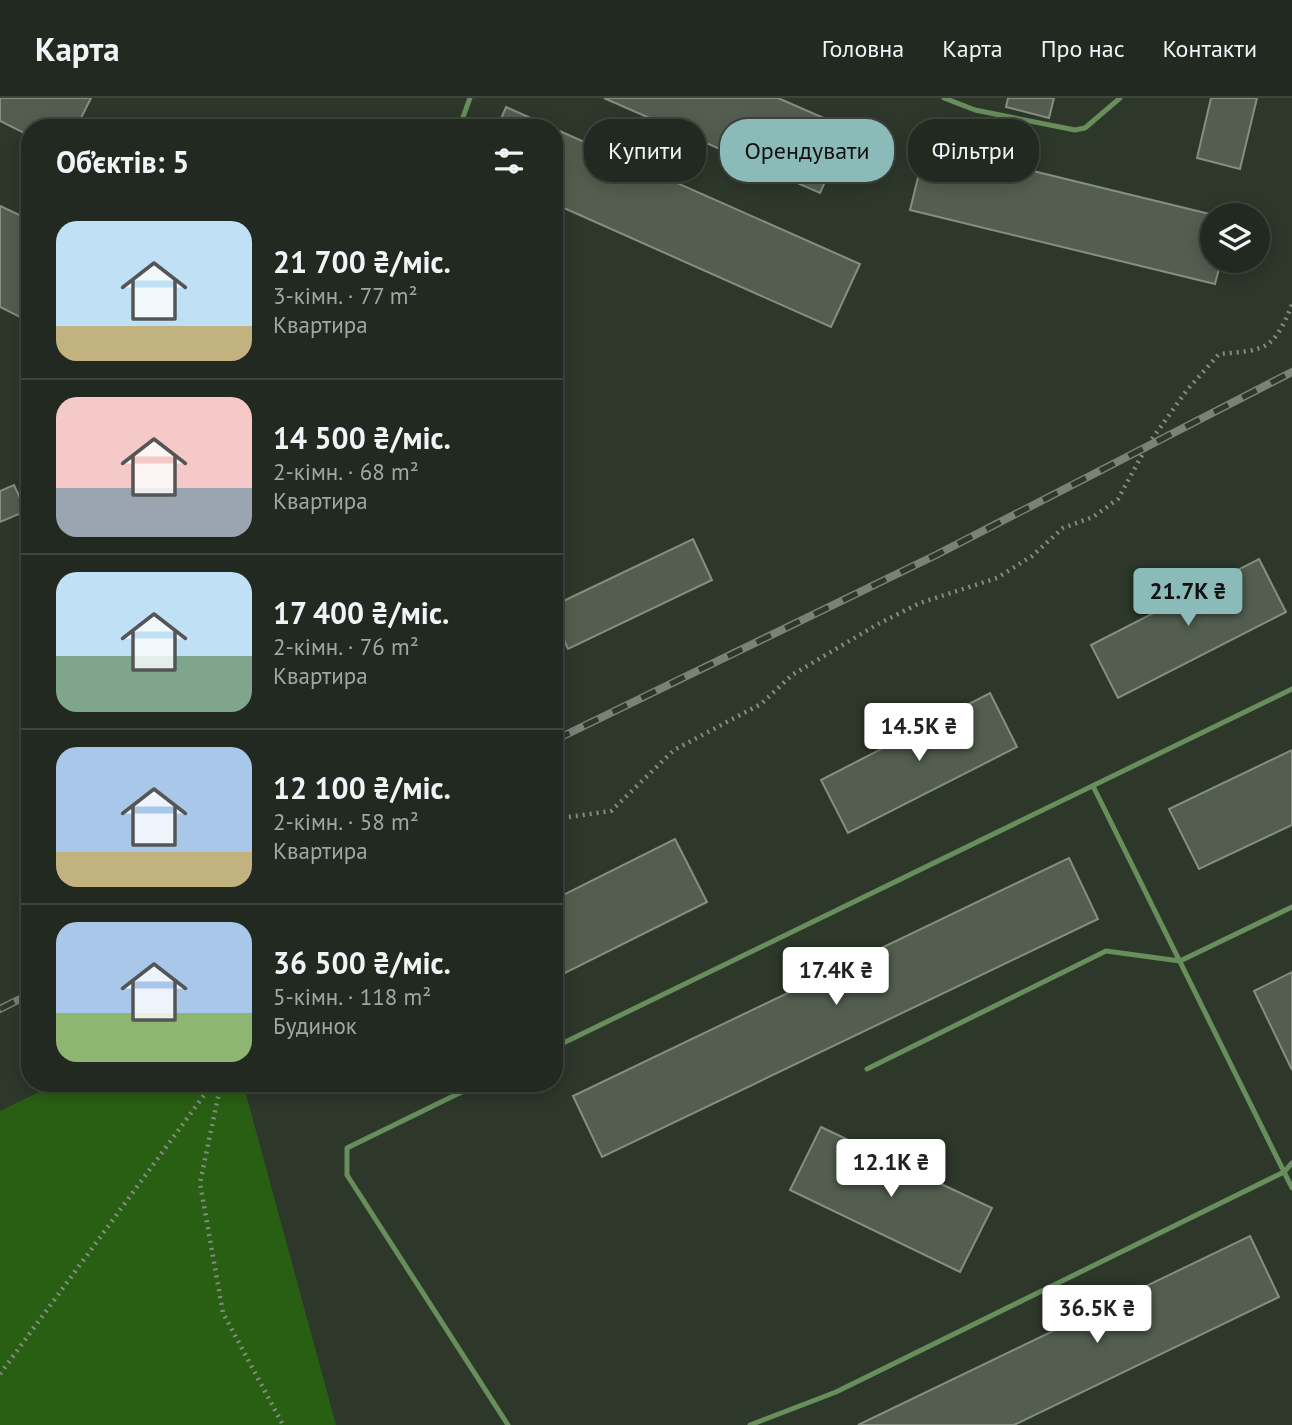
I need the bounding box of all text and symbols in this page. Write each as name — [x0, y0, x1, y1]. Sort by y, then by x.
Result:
text: Карта — [35, 27, 120, 70]
text: Головна — [822, 33, 904, 64]
text: Карта — [942, 33, 1003, 64]
text: Про нас — [1041, 33, 1125, 64]
text: Контакти — [1163, 33, 1257, 64]
chip: Купити — [584, 119, 706, 182]
chip: Орендувати — [720, 119, 894, 182]
chip: Фільтри — [908, 119, 1039, 182]
text: Об’єктів: 5 — [56, 142, 189, 181]
icon: filters — [490, 142, 528, 180]
map controls — [1200, 203, 1270, 273]
button: layers — [1200, 203, 1270, 273]
text: 21 700 ₴/міс. — [273, 242, 451, 281]
icon: home — [112, 249, 196, 333]
text: 3-кімн. · 77 m² — [273, 281, 418, 310]
text: Квартира — [273, 310, 368, 339]
text: 14 500 ₴/міс. — [273, 418, 451, 457]
icon: home — [112, 425, 196, 509]
text: 2-кімн. · 68 m² — [273, 457, 419, 486]
text: Квартира — [273, 486, 368, 515]
pin: 21.7K ₴ — [1123, 568, 1253, 628]
text: 21.7K ₴ — [1149, 576, 1227, 605]
text: 17 400 ₴/міс. — [273, 593, 449, 632]
icon: home — [112, 600, 196, 684]
text: 2-кімн. · 76 m² — [273, 632, 419, 661]
text: Квартира — [273, 661, 368, 690]
pin: 14.5K ₴ — [854, 704, 984, 763]
text: 14.5K ₴ — [880, 711, 958, 740]
text: 12 100 ₴/міс. — [273, 768, 451, 807]
icon: home — [112, 775, 196, 859]
text: 2-кімн. · 58 m² — [273, 807, 419, 836]
text: Квартира — [273, 836, 368, 865]
text: 36 500 ₴/міс. — [273, 943, 451, 982]
pin: 17.4K ₴ — [771, 948, 901, 1007]
icon: home — [112, 950, 196, 1034]
text: 17.4K ₴ — [799, 955, 873, 984]
text: 5-кімн. · 118 m² — [273, 982, 431, 1011]
text: Будинок — [273, 1011, 357, 1040]
pin: 12.1K ₴ — [826, 1140, 956, 1199]
text: 12.1K ₴ — [852, 1147, 930, 1176]
pin: 36.5K ₴ — [1032, 1286, 1162, 1345]
text: 36.5K ₴ — [1058, 1293, 1136, 1322]

